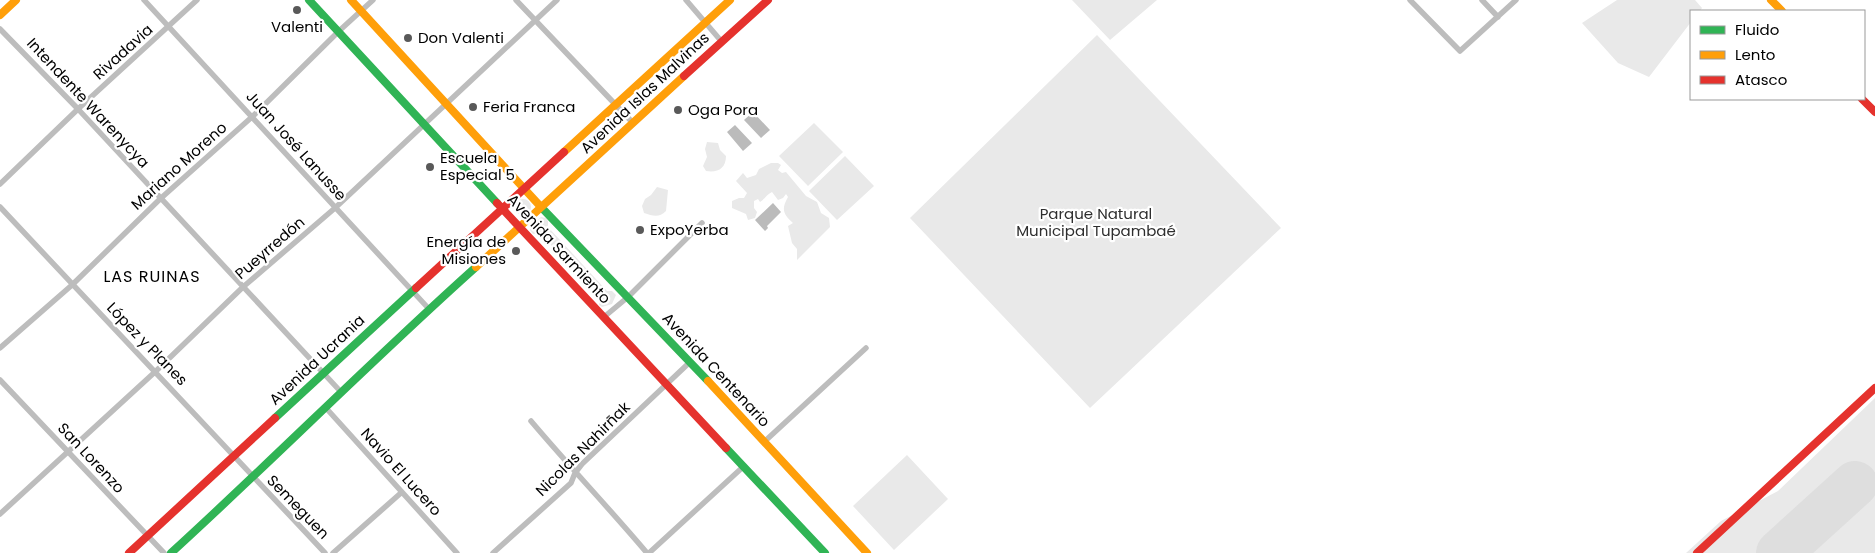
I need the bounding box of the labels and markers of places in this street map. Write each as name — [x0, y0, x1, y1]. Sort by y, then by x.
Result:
marker: Valenti — [291, 4, 303, 16]
place label: Valenti — [271, 16, 323, 37]
place label: Don Valenti — [418, 27, 504, 48]
marker: Don Valenti — [402, 32, 414, 44]
place label: Feria Franca — [483, 96, 575, 117]
place label: Oga Pora — [688, 99, 758, 120]
marker: Feria Franca — [467, 101, 479, 113]
marker: Oga Pora — [672, 104, 684, 116]
place label: Escuela Especial 5 — [440, 147, 515, 185]
marker: Escuela Especial 5 — [424, 161, 436, 173]
place label: ExpoYerba — [650, 219, 729, 240]
marker: ExpoYerba — [634, 224, 646, 236]
place label: Energía de Misiones — [426, 231, 506, 269]
marker: Energía de Misiones — [510, 245, 522, 257]

